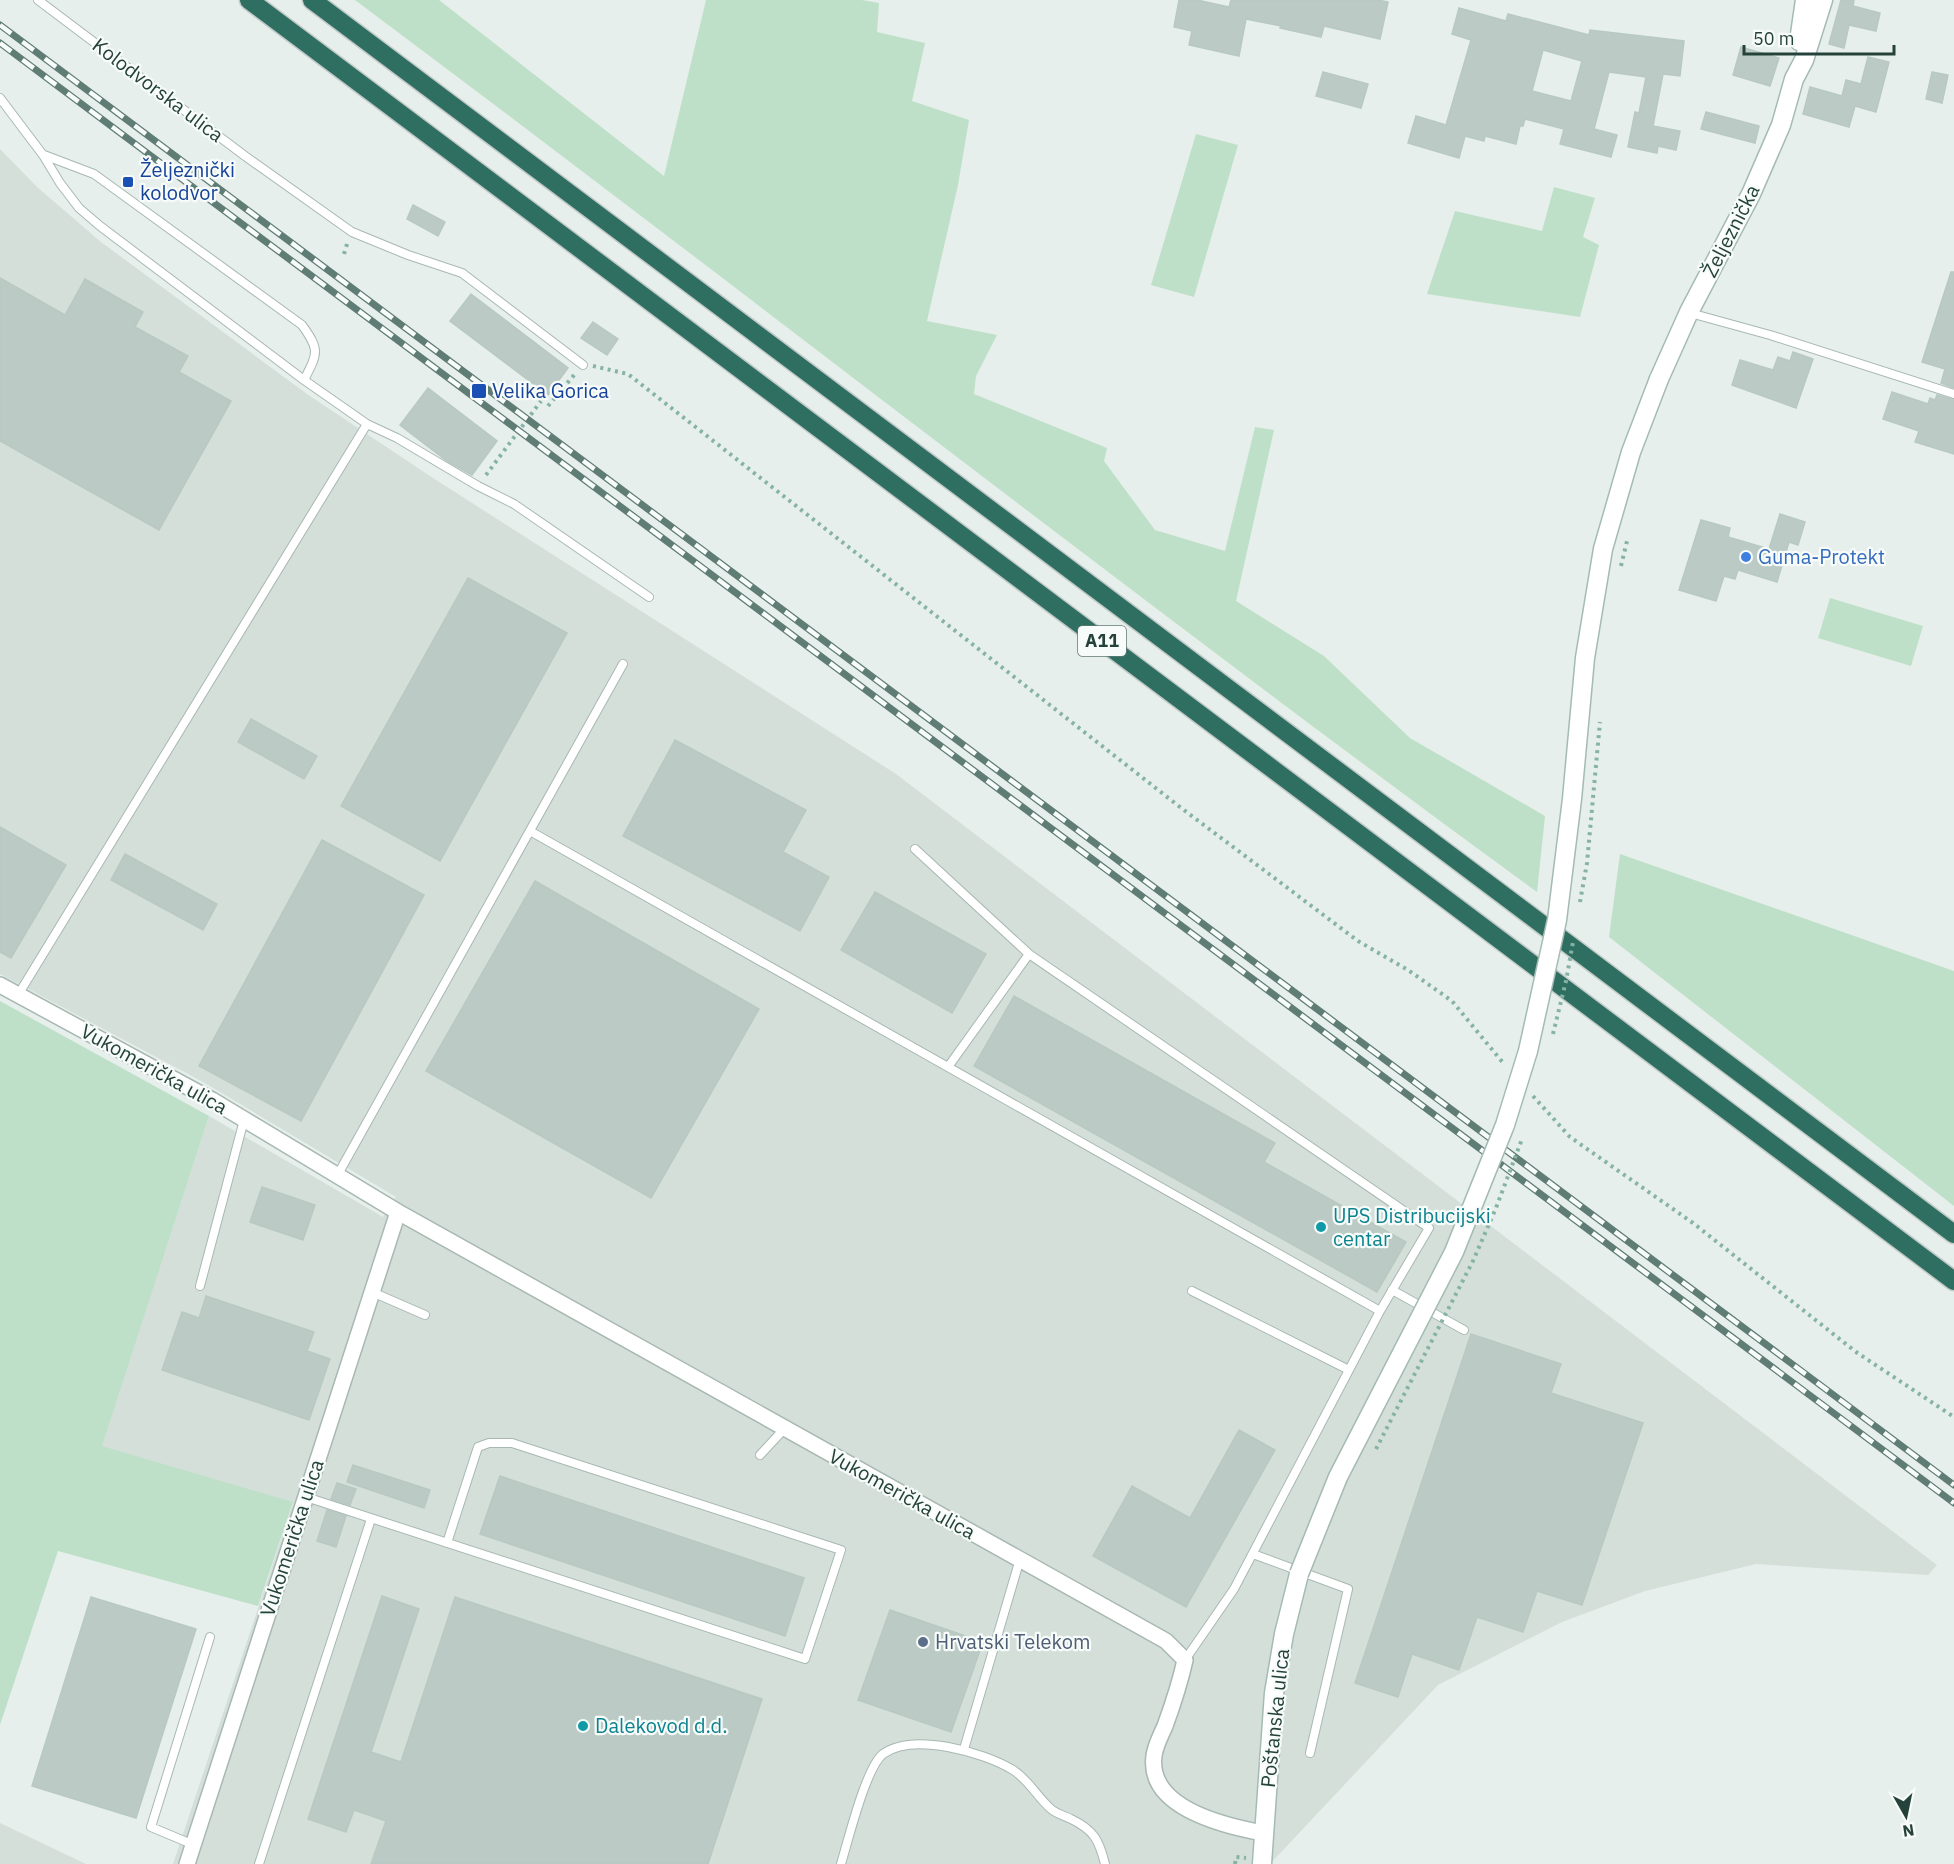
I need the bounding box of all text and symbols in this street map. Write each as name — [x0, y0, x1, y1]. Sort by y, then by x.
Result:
scale bar — [1744, 18, 1894, 56]
text: 50 m — [1753, 27, 1795, 50]
street label: Kolodvorska ulica — [87, 31, 230, 148]
place label: Željeznički kolodvor — [140, 156, 235, 206]
marker: Željeznički kolodvor — [121, 175, 135, 189]
street label: Željeznička — [1696, 180, 1766, 282]
place label: Velika Gorica — [492, 377, 609, 404]
marker: Velika Gorica — [470, 382, 488, 400]
place label: Guma-Protekt — [1758, 543, 1885, 570]
marker: Guma-Protekt — [1739, 550, 1753, 564]
road number: A11 — [1078, 626, 1126, 656]
street label: Vukomerička ulica — [76, 1017, 233, 1120]
place label: UPS Distribucijski centar — [1333, 1202, 1491, 1252]
marker: UPS Distribucijski centar — [1314, 1220, 1328, 1234]
street label: Vukomerička ulica — [824, 1442, 981, 1545]
street label: Vukomerička ulica — [253, 1455, 330, 1620]
place label: Hrvatski Telekom — [935, 1628, 1090, 1655]
marker: Hrvatski Telekom — [916, 1635, 930, 1649]
street label: Poštanska ulica — [1254, 1647, 1295, 1789]
place label: Dalekovod d.d. — [595, 1712, 728, 1739]
marker: Dalekovod d.d. — [576, 1719, 590, 1733]
north arrow — [1876, 1786, 1936, 1846]
text: N — [1901, 1820, 1916, 1842]

